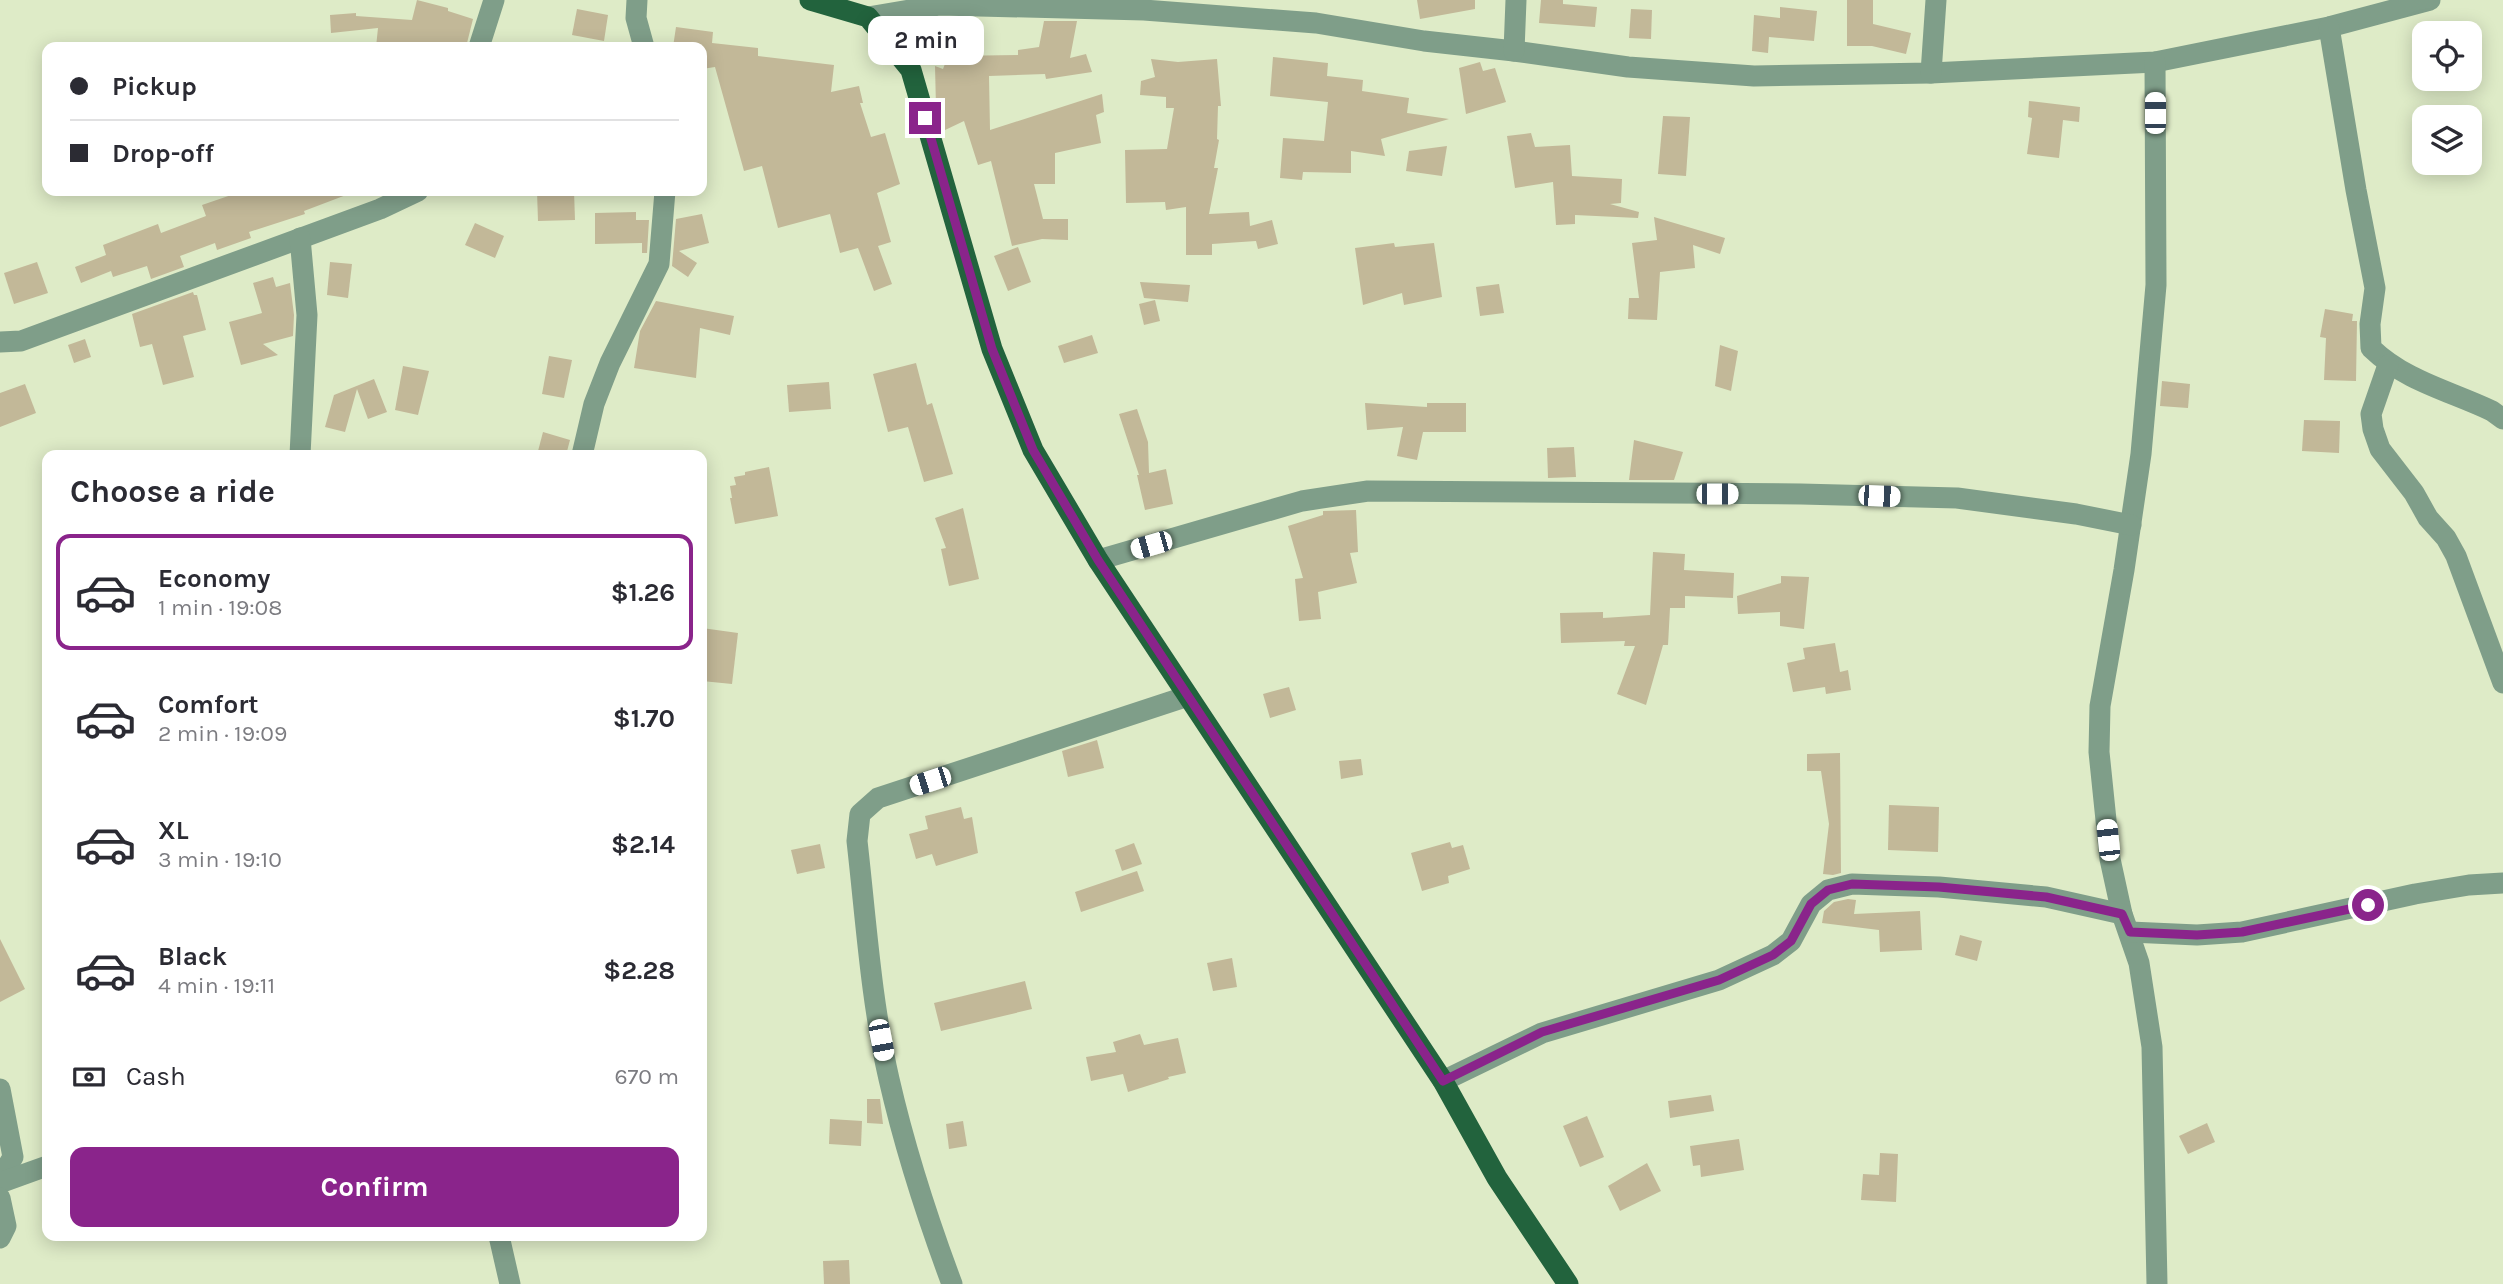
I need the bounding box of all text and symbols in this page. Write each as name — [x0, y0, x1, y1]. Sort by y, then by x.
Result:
callout: 2 min — [867, 17, 983, 66]
map controls — [2412, 21, 2482, 175]
button: locate — [2412, 21, 2482, 91]
text: 2 min — [894, 27, 958, 54]
text: Pickup — [112, 71, 197, 102]
car — [2145, 92, 2166, 134]
route end — [909, 102, 941, 134]
button: layers — [2412, 105, 2482, 175]
text: Drop-off — [112, 138, 214, 169]
text: Choose a ride — [70, 473, 275, 510]
car — [1697, 484, 1739, 505]
car — [1858, 485, 1901, 507]
car — [1128, 529, 1175, 561]
icon: car — [74, 561, 137, 624]
text: Economy — [158, 563, 270, 594]
text: $1.26 — [611, 577, 675, 608]
text: 1 min · 19:08 — [158, 594, 282, 621]
icon: car — [74, 687, 137, 750]
text: Comfort — [158, 689, 259, 720]
text: $1.70 — [613, 703, 675, 734]
text: 2 min · 19:09 — [158, 720, 287, 747]
car — [907, 765, 954, 797]
icon: car — [74, 813, 137, 876]
text: XL — [158, 815, 189, 846]
car — [2096, 818, 2121, 862]
text: $2.14 — [611, 829, 675, 860]
text: 3 min · 19:10 — [158, 846, 282, 873]
route start — [2352, 889, 2384, 921]
icon: car — [74, 939, 137, 1002]
text: Black — [158, 941, 227, 972]
text: $2.28 — [603, 955, 675, 986]
text: 4 min · 19:11 — [158, 972, 275, 999]
car — [867, 1017, 896, 1063]
icon: cash — [70, 1058, 108, 1096]
text: Cash — [126, 1061, 186, 1092]
text: 670 m — [614, 1063, 679, 1090]
button: Confirm — [70, 1147, 679, 1227]

